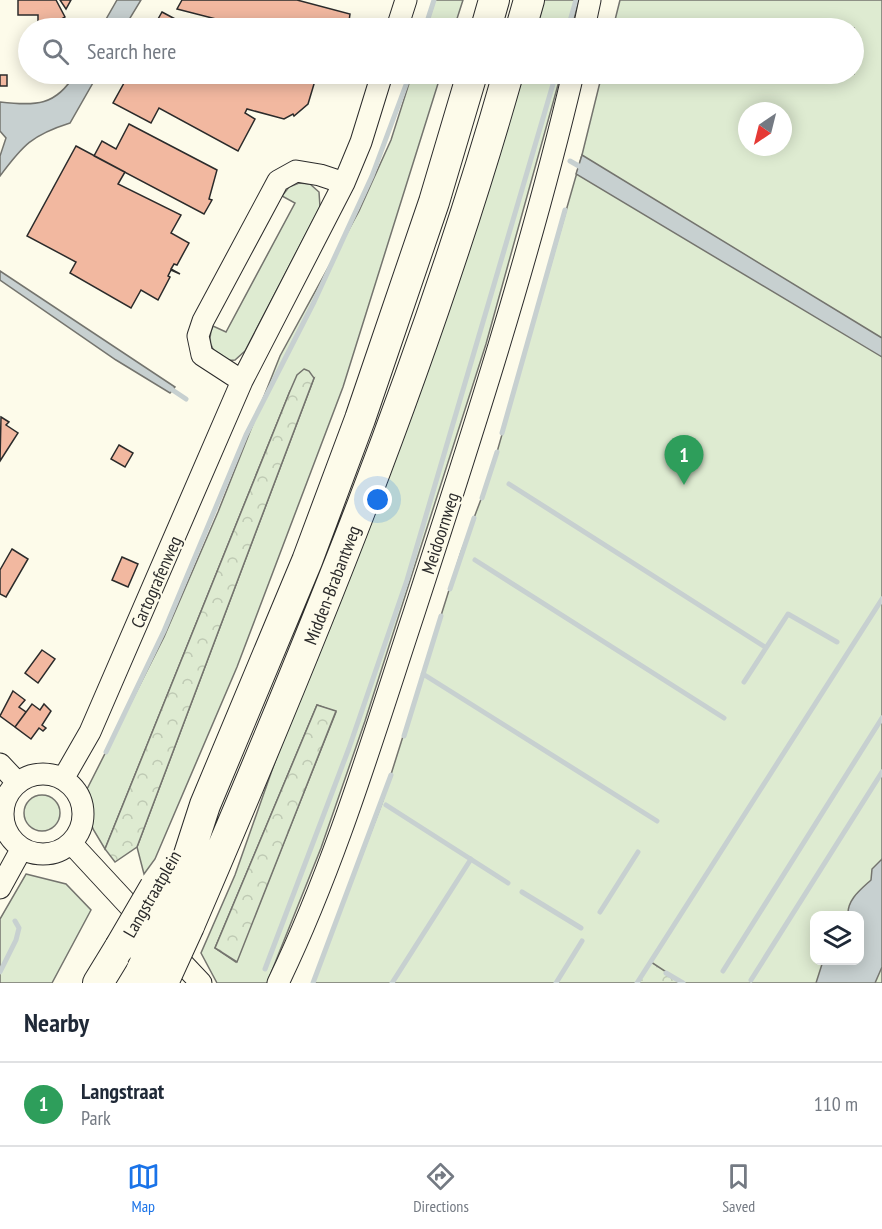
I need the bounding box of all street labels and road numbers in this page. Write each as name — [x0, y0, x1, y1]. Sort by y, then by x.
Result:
street label: Meidoornweg — [416, 489, 464, 577]
street label: Midden-Brabantweg — [299, 522, 365, 648]
street label: Cartografenweg — [125, 532, 187, 632]
street label: Langstraatplein — [118, 846, 186, 942]

